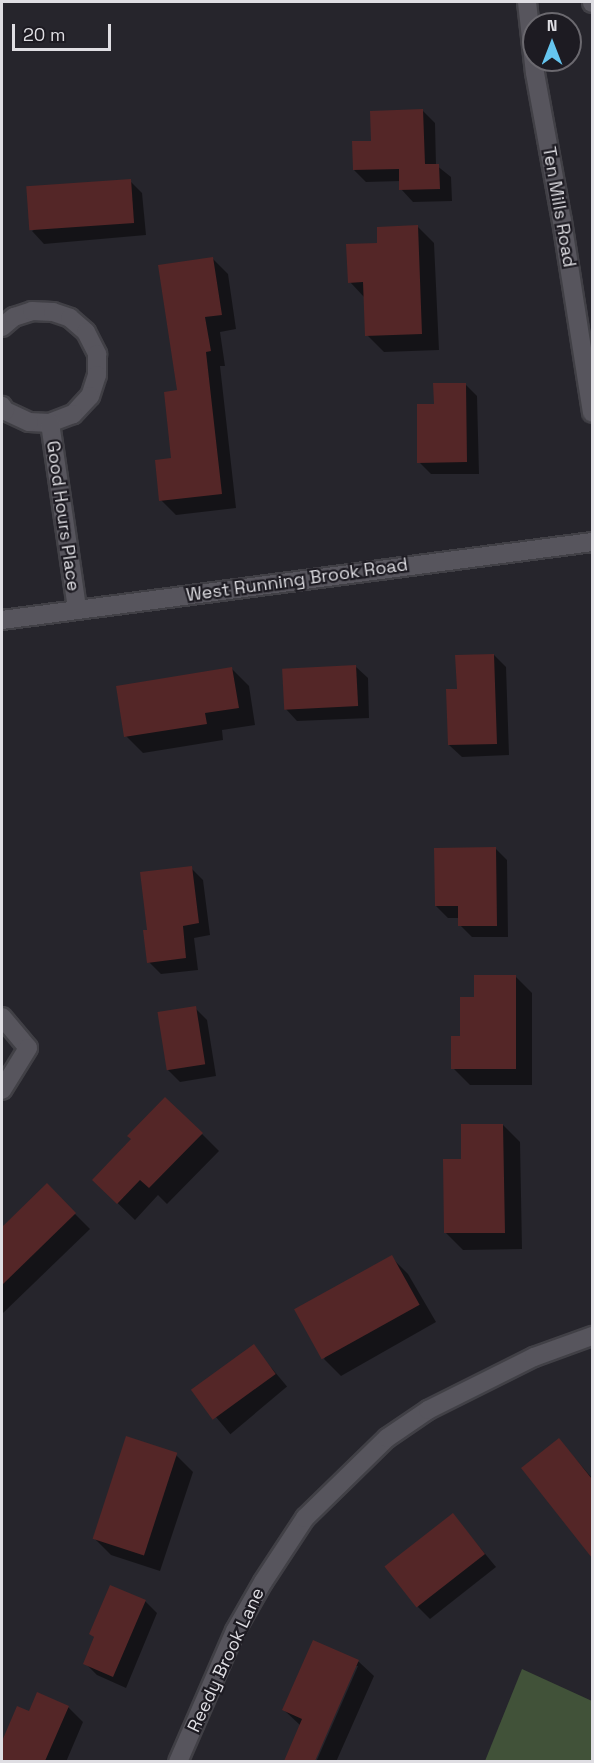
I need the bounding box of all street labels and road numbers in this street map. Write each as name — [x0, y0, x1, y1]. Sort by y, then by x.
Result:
street label: Ten Mills Road — [538, 145, 580, 269]
street label: Good Hours Place — [42, 439, 84, 593]
street label: West Running Brook Road — [185, 554, 409, 606]
street label: Reedy Brook Lane — [183, 1584, 269, 1736]

